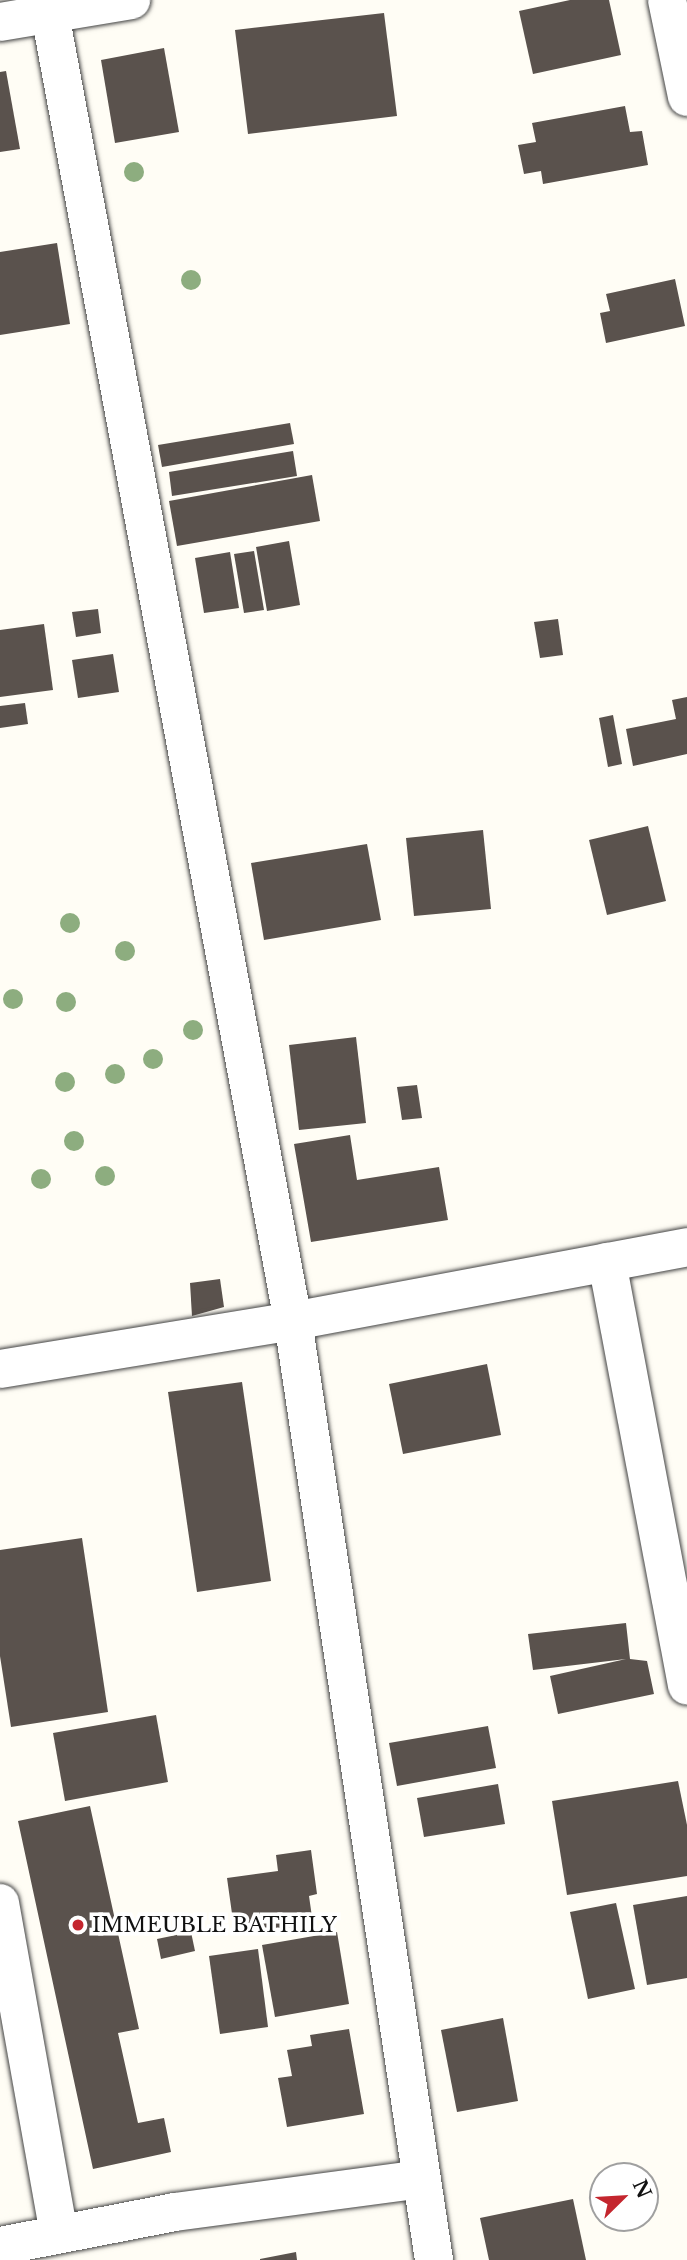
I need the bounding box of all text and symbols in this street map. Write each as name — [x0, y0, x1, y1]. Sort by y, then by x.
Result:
place label: IMMEUBLE BATHILY — [92, 1912, 337, 1938]
marker: IMMEUBLE BATHILY — [70, 1917, 86, 1933]
north arrow — [589, 2162, 659, 2232]
text: N — [628, 2176, 656, 2202]

